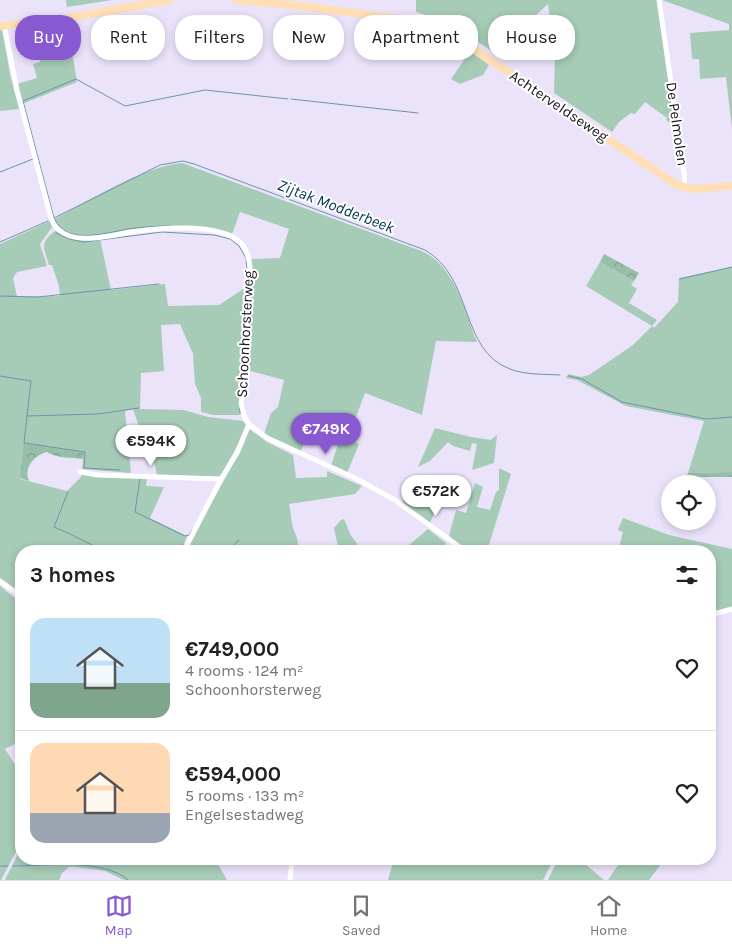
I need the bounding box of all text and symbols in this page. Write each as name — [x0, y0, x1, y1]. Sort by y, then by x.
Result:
chip: Buy — [15, 15, 81, 60]
chip: Rent — [91, 15, 165, 60]
chip: Filters — [175, 15, 263, 60]
chip: New — [273, 15, 344, 60]
chip: Apartment — [354, 15, 478, 60]
chip: House — [488, 15, 575, 60]
street label: Achterveldseweg — [506, 66, 612, 146]
street label: De Pelmolen — [662, 81, 692, 167]
water label: Zijtak Modderbeek — [275, 175, 398, 237]
street label: Schoonhorsterweg — [233, 269, 257, 398]
pin: €749K — [291, 412, 361, 455]
text: €749K — [302, 419, 350, 438]
pin: €594K — [116, 424, 186, 467]
text: €594K — [126, 431, 176, 450]
pin: €572K — [401, 474, 471, 517]
map controls — [661, 475, 716, 530]
button: locate — [661, 475, 716, 530]
text: €572K — [412, 481, 460, 500]
icon: filters — [673, 561, 701, 589]
text: 3 homes — [30, 563, 115, 587]
text: €749,000 — [185, 637, 279, 661]
icon: home — [70, 638, 130, 698]
icon: heart — [673, 654, 701, 682]
text: 4 rooms · 124 m² — [185, 661, 304, 680]
text: Schoonhorsterweg — [185, 680, 321, 699]
text: €594,000 — [185, 762, 281, 786]
icon: home — [70, 763, 130, 823]
icon: heart — [673, 779, 701, 807]
text: 5 rooms · 133 m² — [185, 786, 304, 805]
text: Engelsestadweg — [185, 805, 304, 824]
tab: Map — [105, 892, 133, 939]
tab: Saved — [342, 892, 381, 939]
tab: Home — [590, 892, 627, 939]

